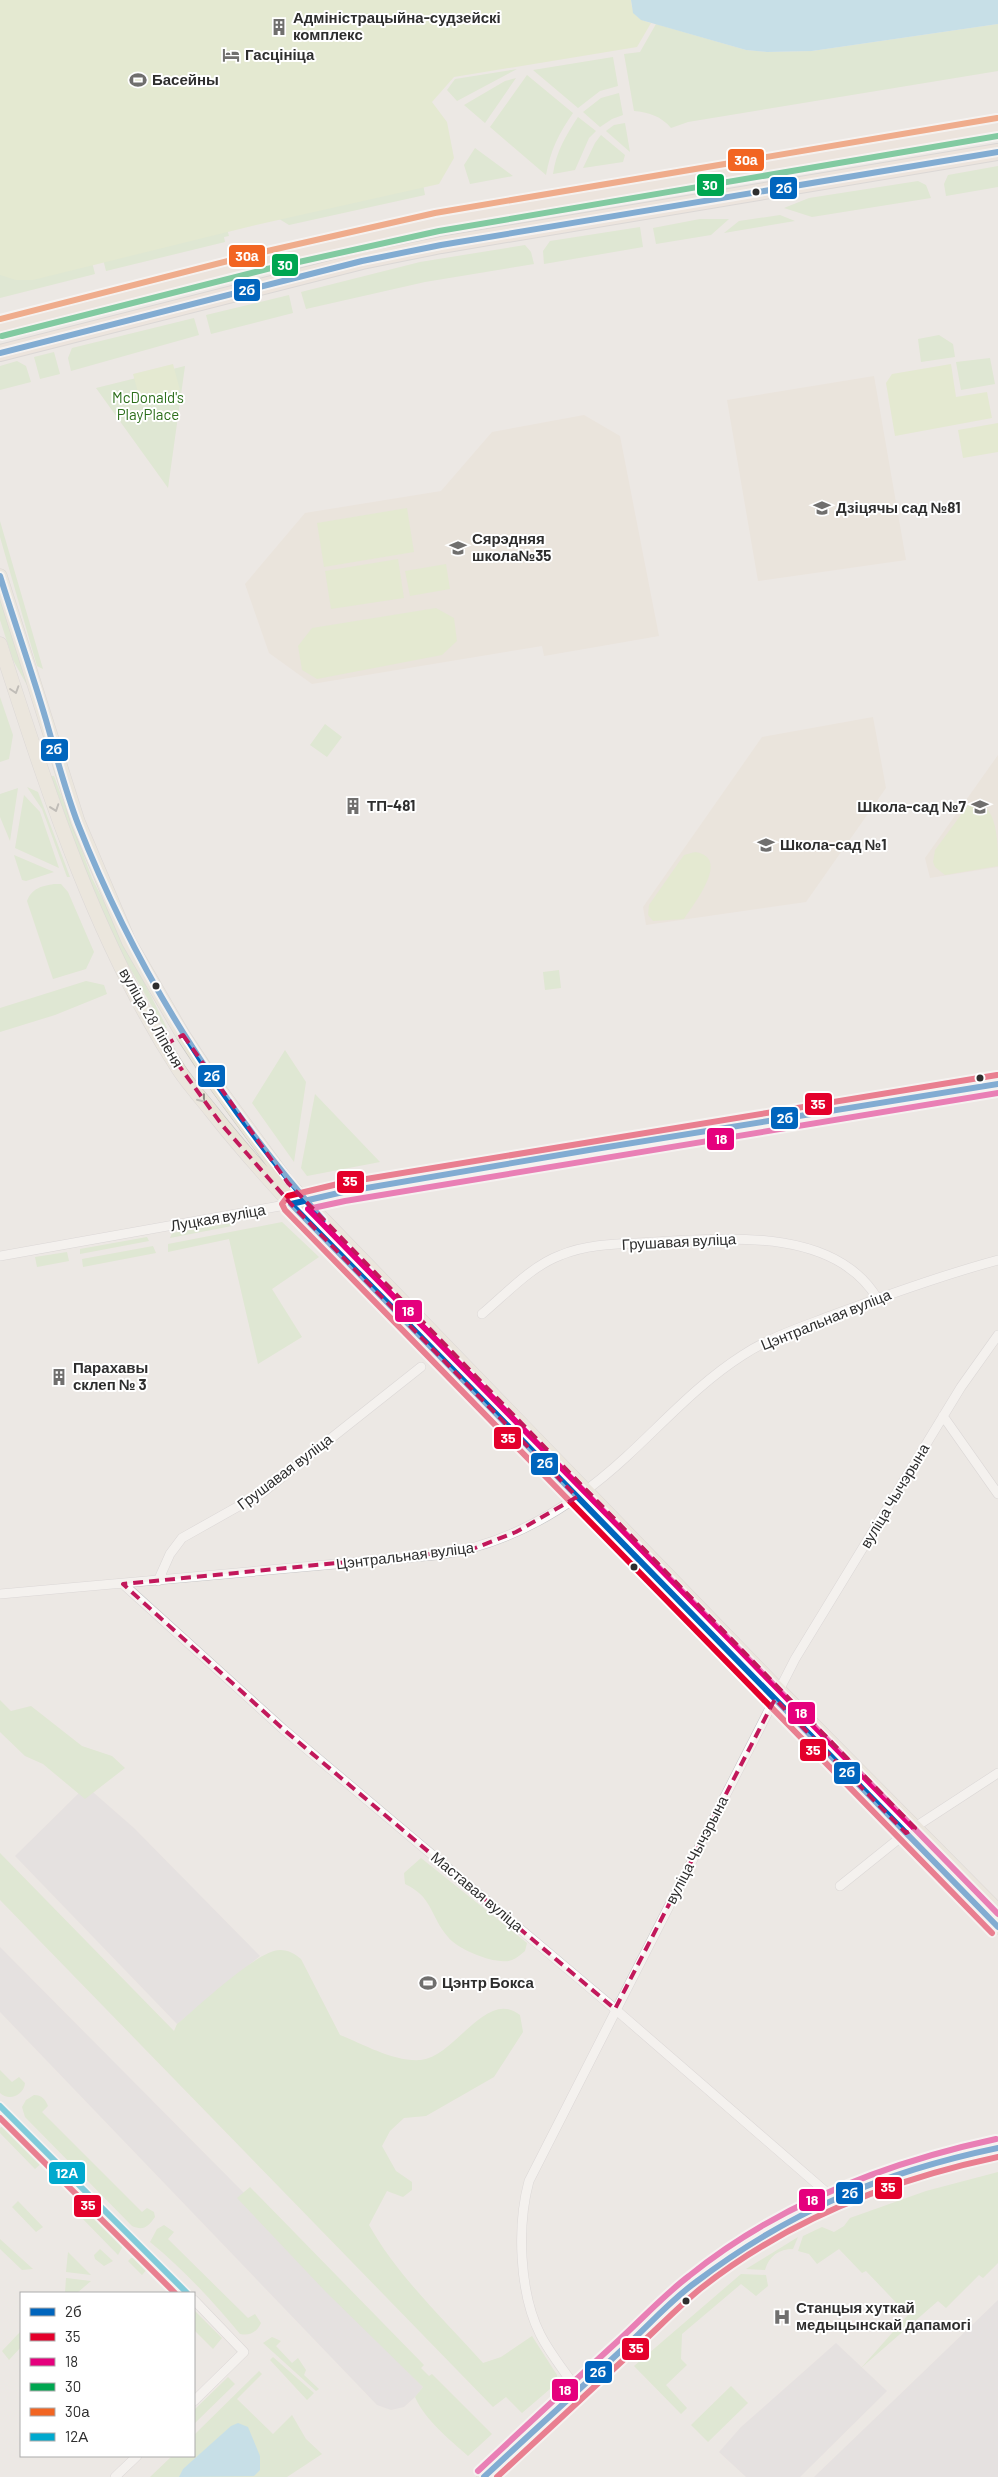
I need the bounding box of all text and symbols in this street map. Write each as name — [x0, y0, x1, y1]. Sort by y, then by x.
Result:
place label: Адміністрацыйна-судзейскі комплекс — [293, 8, 501, 43]
building icon: Адміністрацыйна-судзейскі комплекс — [269, 17, 289, 37]
hotel icon: Гасцініца — [221, 45, 241, 65]
place label: Гасцініца — [245, 45, 315, 63]
sports icon: Басейны — [128, 70, 148, 90]
place label: Басейны — [152, 70, 219, 88]
line badge: 30а — [727, 148, 765, 172]
text: 30а — [734, 151, 758, 168]
line badge: 30 — [696, 173, 725, 197]
text: 30 — [702, 176, 718, 193]
line badge: 2б — [769, 176, 798, 200]
text: 2б — [776, 179, 793, 196]
unlabelled marker — [751, 187, 761, 197]
line badge: 30а — [228, 244, 266, 268]
text: 30а — [235, 247, 259, 264]
line badge: 30 — [271, 253, 299, 277]
text: 30 — [277, 256, 293, 273]
line badge: 2б — [233, 278, 261, 302]
text: 2б — [239, 281, 256, 298]
park label: McDonald's PlayPlace — [112, 388, 184, 423]
school or university icon: Дзіцячы сад №81 — [812, 498, 832, 518]
place label: Дзіцячы сад №81 — [836, 498, 961, 516]
place label: Сярэдняя школа№35 — [472, 529, 551, 564]
school or university icon: Сярэдняя школа№35 — [448, 538, 468, 558]
one-way arrow — [9, 686, 19, 694]
line badge: 2б — [40, 738, 69, 762]
text: 2б — [46, 740, 63, 757]
building icon: ТП-481 — [343, 796, 363, 816]
place label: ТП-481 — [367, 796, 415, 814]
place label: Школа-сад №7 — [857, 797, 967, 815]
school or university icon: Школа-сад №7 — [970, 797, 990, 817]
one-way arrow — [49, 804, 59, 812]
school or university icon: Школа-сад №1 — [756, 835, 776, 855]
place label: Школа-сад №1 — [780, 835, 887, 853]
street label: вуліца 28 Ліпеня — [116, 965, 188, 1070]
unlabelled marker — [151, 981, 161, 991]
line badge: 2б — [197, 1064, 226, 1088]
text: 2б — [204, 1067, 221, 1084]
unlabelled marker — [975, 1073, 985, 1083]
line badge: 35 — [804, 1092, 833, 1116]
one-way arrow — [197, 1094, 206, 1103]
text: 35 — [810, 1095, 826, 1112]
line badge: 2б — [770, 1106, 799, 1130]
text: 2б — [777, 1109, 794, 1126]
line badge: 18 — [706, 1127, 735, 1151]
text: 18 — [715, 1130, 728, 1147]
line badge: 35 — [336, 1170, 365, 1194]
text: 35 — [342, 1172, 358, 1189]
street label: Луцкая вуліца — [169, 1200, 267, 1234]
street label: Грушавая вуліца — [621, 1229, 737, 1253]
street label: Цэнтральная вуліца — [758, 1284, 894, 1353]
line badge: 18 — [394, 1299, 423, 1323]
text: 18 — [402, 1302, 415, 1319]
place label: Парахавы склеп № 3 — [73, 1358, 148, 1393]
building icon: Парахавы склеп № 3 — [49, 1367, 69, 1387]
line badge: 35 — [493, 1426, 522, 1450]
street label: Грушавая вуліца — [233, 1429, 336, 1513]
text: 35 — [500, 1429, 516, 1446]
street label: вуліца Чычэрына — [856, 1439, 933, 1551]
line badge: 2б — [530, 1452, 559, 1476]
text: 2б — [537, 1454, 554, 1471]
street label: Цэнтральная вуліца — [335, 1538, 475, 1572]
unlabelled marker — [629, 1562, 639, 1572]
line badge: 18 — [787, 1701, 816, 1725]
text: 18 — [795, 1704, 808, 1721]
line badge: 35 — [799, 1738, 827, 1762]
text: 35 — [805, 1741, 821, 1758]
line badge: 2б — [833, 1761, 861, 1785]
text: 2б — [839, 1763, 856, 1780]
street label: вуліца Чычэрына — [661, 1792, 731, 1907]
street label: Маставая вуліца — [428, 1847, 528, 1935]
sports icon: Цэнтр Бокса — [418, 1973, 438, 1993]
place label: Цэнтр Бокса — [442, 1973, 535, 1991]
line badge: 12А — [48, 2161, 86, 2185]
text: 12А — [56, 2164, 78, 2181]
line badge: 35 — [874, 2176, 903, 2200]
text: 35 — [880, 2178, 896, 2195]
line badge: 2б — [835, 2181, 864, 2205]
text: 2б — [842, 2184, 859, 2201]
line badge: 18 — [798, 2188, 826, 2212]
text: 18 — [806, 2191, 819, 2208]
line badge: 35 — [73, 2194, 102, 2218]
text: 35 — [80, 2196, 96, 2213]
legend — [20, 2292, 195, 2457]
unlabelled marker — [681, 2296, 691, 2306]
place label: Станцыя хуткай медыцынскай дапамогі — [796, 2298, 971, 2333]
text: 2б — [65, 2302, 82, 2320]
hospital icon: Станцыя хуткай медыцынскай дапамогі — [772, 2307, 792, 2327]
text: 35 — [65, 2327, 80, 2345]
line badge: 35 — [621, 2337, 650, 2361]
text: 35 — [628, 2339, 644, 2356]
text: 18 — [65, 2352, 78, 2370]
line badge: 2б — [584, 2360, 613, 2384]
text: 2б — [590, 2363, 607, 2380]
text: 30 — [65, 2377, 81, 2395]
line badge: 18 — [551, 2378, 579, 2402]
text: 18 — [559, 2381, 572, 2398]
text: 30а — [65, 2402, 90, 2420]
text: 12А — [65, 2427, 88, 2445]

